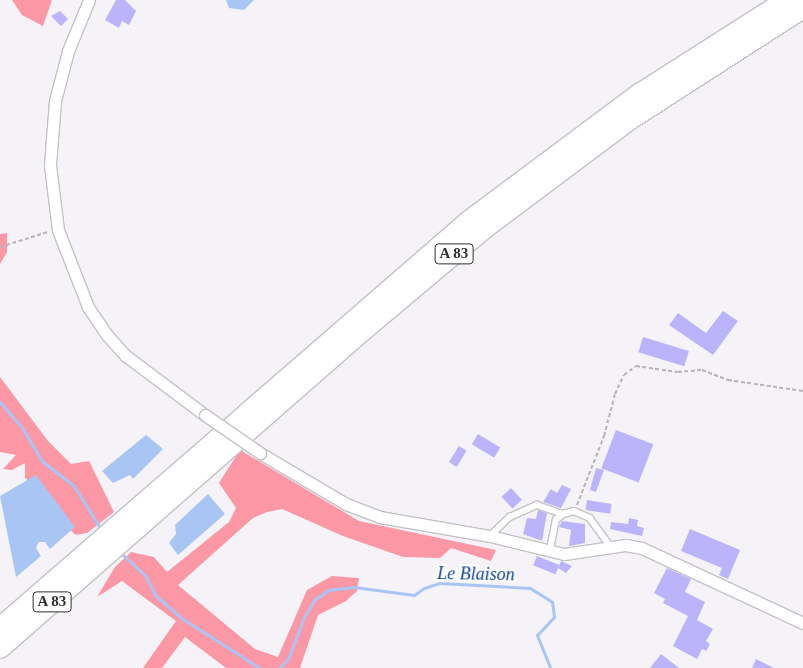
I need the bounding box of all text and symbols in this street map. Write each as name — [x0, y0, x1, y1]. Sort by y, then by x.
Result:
road number: A 83 — [434, 242, 474, 266]
water label: Le Blaison — [437, 563, 515, 585]
road number: A 83 — [32, 590, 72, 614]

